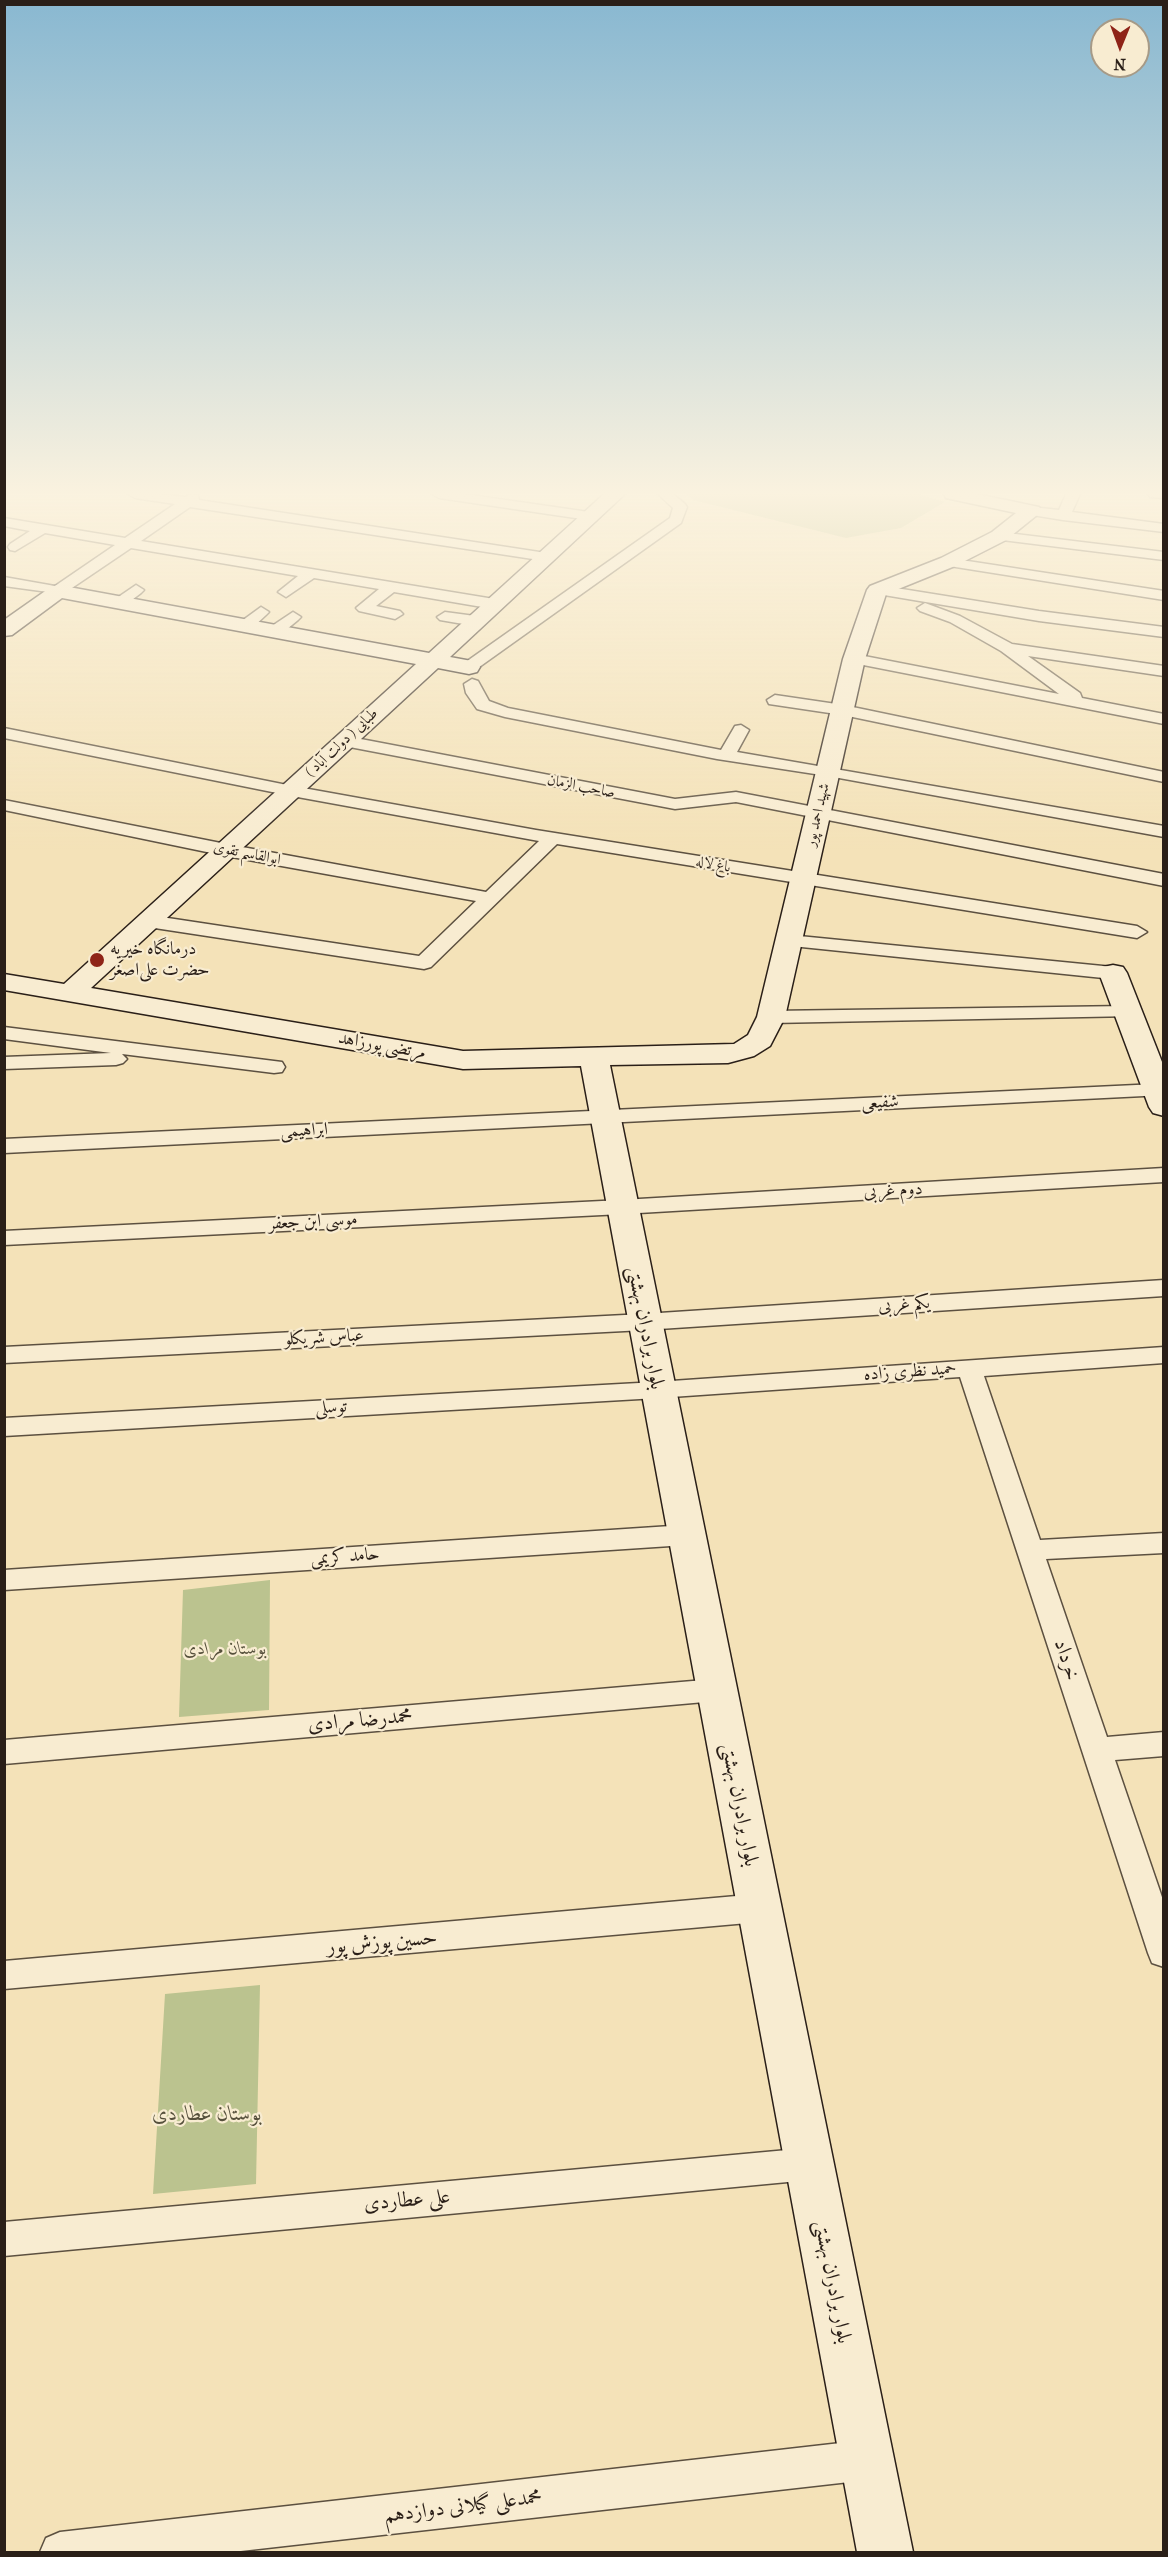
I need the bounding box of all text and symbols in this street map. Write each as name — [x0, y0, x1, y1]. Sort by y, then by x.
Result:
north arrow — [1090, 18, 1150, 78]
text: N — [1113, 55, 1126, 74]
street label: طبایی ( دولت آباد ) — [302, 705, 382, 781]
street label: صاحب الزمان — [545, 772, 617, 802]
street label: شهید احمد پور — [802, 782, 834, 848]
street label: ابوالقاسم تقوی — [212, 839, 282, 869]
street label: باغ لاله — [694, 853, 732, 877]
place label: درمانگاه خیریه حضرت علی‌اصغر — [110, 939, 210, 982]
marker: درمانگاه خیریه حضرت علی‌اصغر — [88, 951, 106, 969]
street label: مرتضی پورزاهد — [336, 1028, 428, 1064]
street label: شفیعی — [861, 1091, 899, 1115]
street label: ابراهیمی — [280, 1119, 328, 1143]
street label: دوم غربی — [863, 1179, 923, 1203]
street label: موسی ابن جعفر — [268, 1209, 358, 1235]
street label: بلوار برادران بهشتی — [621, 1264, 669, 1392]
street label: یکم غربی — [877, 1292, 931, 1318]
street label: عباس شریکلو — [284, 1325, 364, 1351]
street label: حمید نظری زاده — [863, 1358, 957, 1386]
street label: توسلی — [315, 1396, 347, 1420]
street label: حامد کریمی — [310, 1544, 380, 1570]
street label: خرداد — [1048, 1636, 1084, 1684]
park label: بوستان مرادی — [183, 1639, 267, 1661]
street label: محمدرضا مرادی — [307, 1704, 413, 1738]
street label: بلوار برادران بهشتی — [715, 1741, 763, 1869]
street label: حسین پوزش پور — [326, 1926, 438, 1960]
park label: بوستان عطاردی — [152, 2102, 262, 2128]
street label: علی عطاردی — [363, 2185, 451, 2217]
street label: بلوار برادران بهشتی — [808, 2218, 856, 2346]
street label: محمدعلی گیلانی دوازدهم — [383, 2485, 543, 2529]

